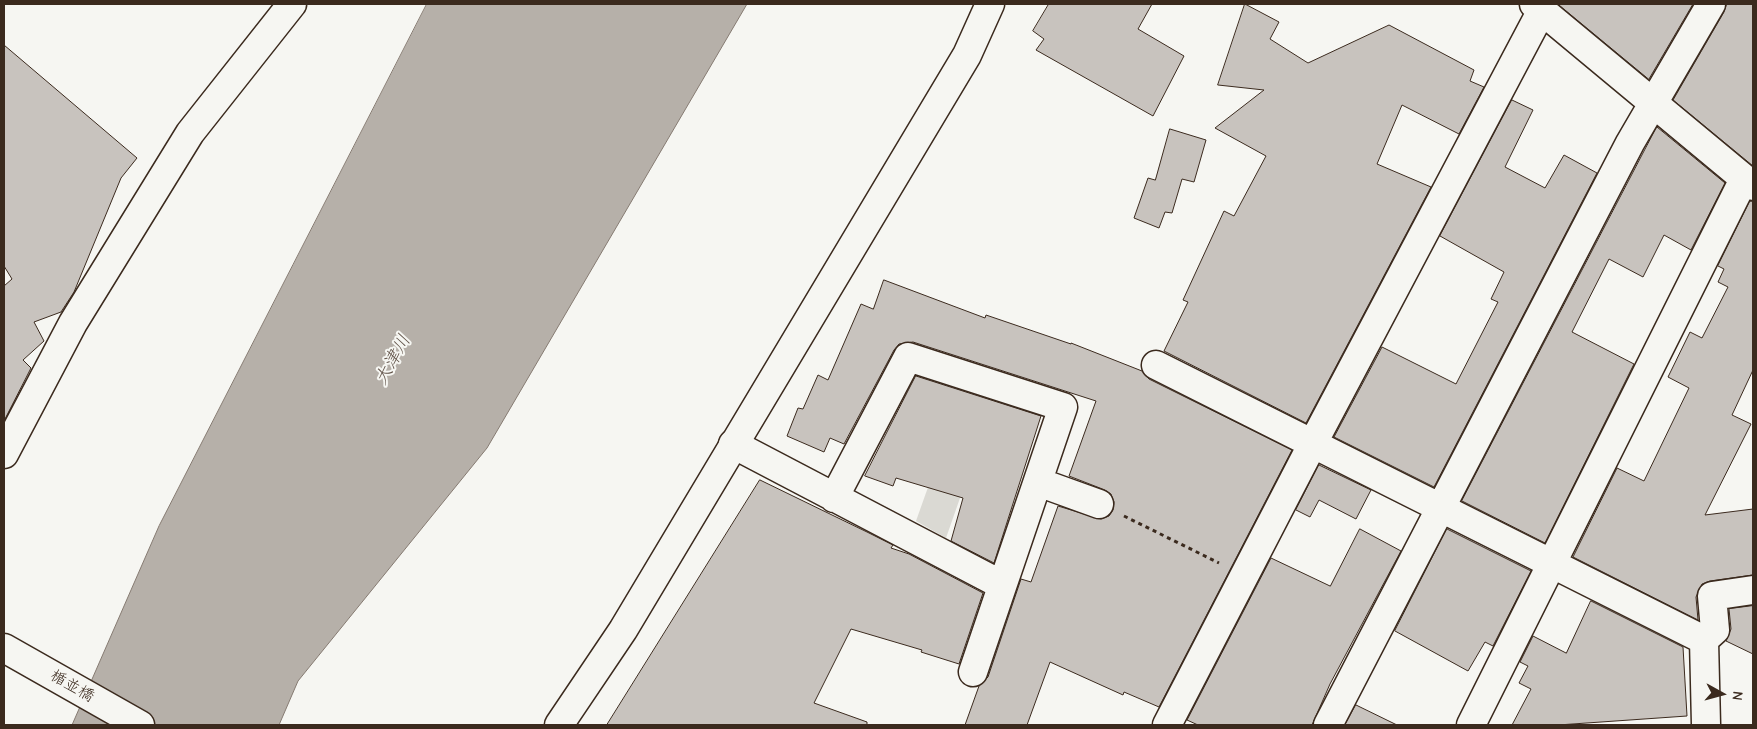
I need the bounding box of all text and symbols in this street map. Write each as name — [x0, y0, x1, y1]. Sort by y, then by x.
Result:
water label: 大津川 — [370, 331, 416, 389]
street label: 楯並橋 — [46, 666, 98, 706]
north arrow — [1697, 669, 1747, 719]
text: N — [1728, 690, 1746, 701]

